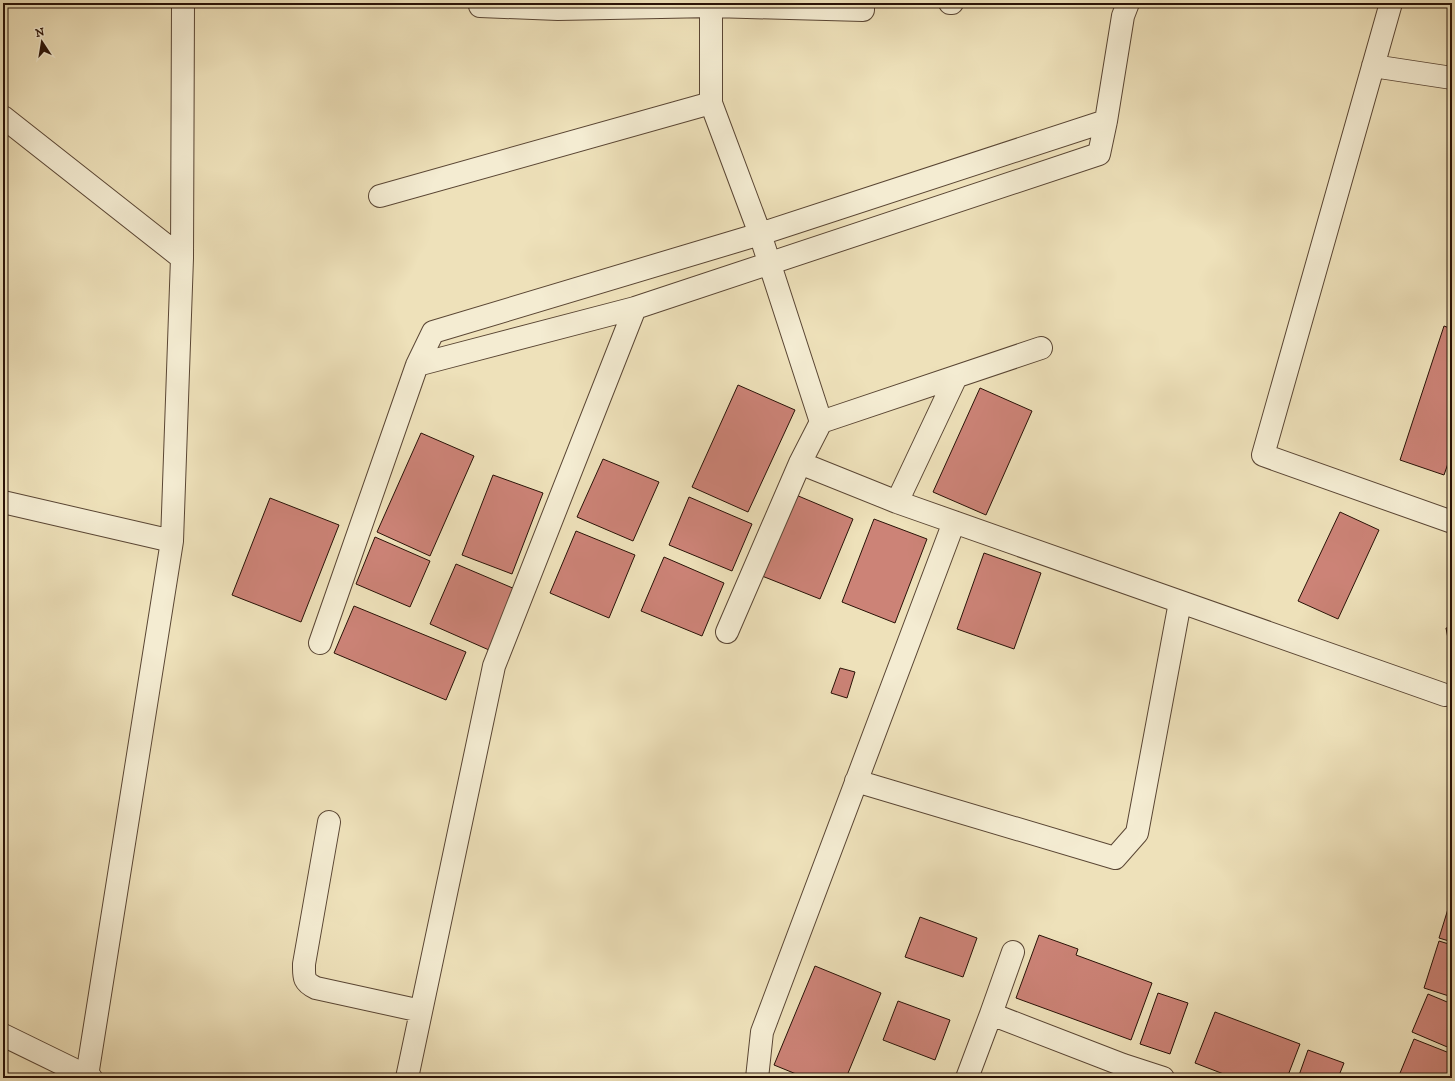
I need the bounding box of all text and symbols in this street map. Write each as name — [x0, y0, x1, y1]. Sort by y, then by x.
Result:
north arrow — [22, 22, 62, 62]
text: N — [34, 25, 46, 41]

